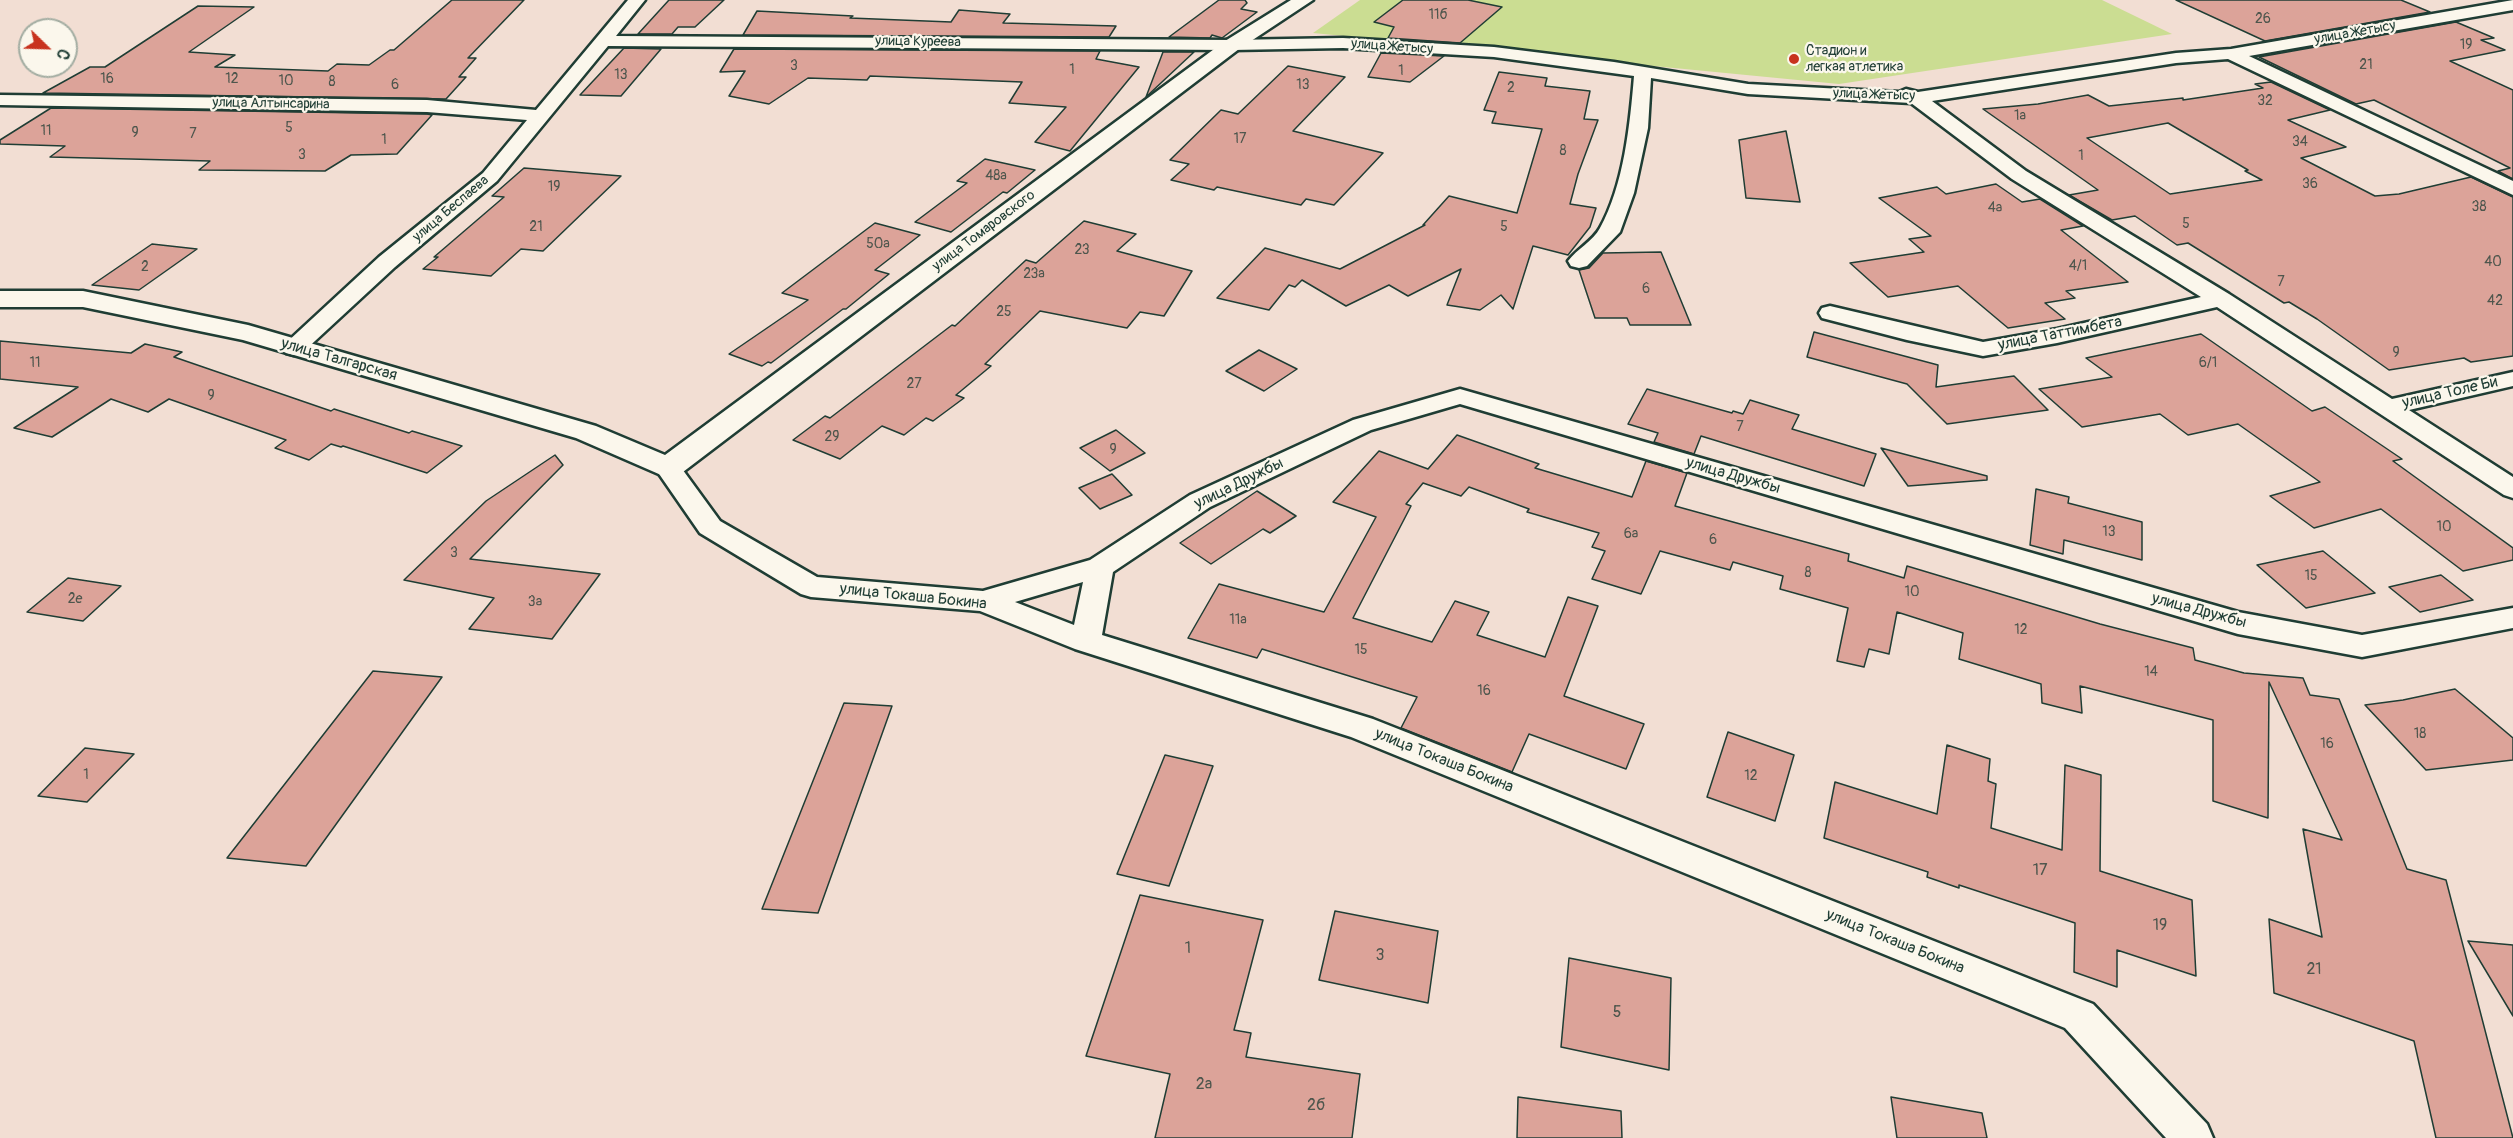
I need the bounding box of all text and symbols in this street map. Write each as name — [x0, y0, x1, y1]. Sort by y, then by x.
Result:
house number: 11б — [1429, 7, 1447, 23]
house number: 26 — [2255, 11, 2271, 27]
north arrow — [18, 18, 78, 78]
street label: улица Жетысу — [2313, 18, 2397, 48]
street label: улица Куреева — [875, 33, 961, 51]
street label: улица Жетысу — [1350, 36, 1434, 58]
house number: 19 — [2460, 37, 2472, 53]
place label: Стадион и легкая атлетика — [1806, 43, 1903, 76]
text: С — [52, 46, 74, 63]
marker: Стадион и легкая атлетика — [1787, 52, 1801, 66]
house number: 21 — [2359, 57, 2373, 73]
house number: 3 — [790, 58, 798, 74]
house number: 1 — [1069, 62, 1075, 78]
house number: 1 — [1398, 63, 1404, 79]
house number: 13 — [614, 67, 628, 83]
house number: 16 — [100, 71, 114, 87]
house number: 12 — [225, 71, 239, 87]
house number: 10 — [278, 73, 294, 89]
house number: 8 — [328, 74, 336, 90]
house number: 6 — [391, 77, 399, 93]
house number: 13 — [1296, 77, 1310, 93]
house number: 2 — [1507, 80, 1515, 96]
street label: улица Жетысу — [1833, 85, 1915, 105]
house number: 32 — [2257, 93, 2273, 109]
street label: улица Алтынсарина — [212, 95, 330, 113]
house number: 1а — [2014, 108, 2026, 124]
house number: 5 — [285, 120, 293, 136]
house number: 11 — [41, 123, 51, 139]
house number: 9 — [131, 125, 139, 141]
house number: 7 — [189, 126, 197, 142]
house number: 17 — [1234, 131, 1246, 147]
house number: 1 — [381, 132, 387, 148]
house number: 34 — [2292, 134, 2308, 150]
house number: 8 — [1559, 143, 1567, 159]
house number: 3 — [298, 147, 306, 163]
house number: 1 — [2078, 148, 2084, 164]
house number: 48а — [985, 168, 1007, 184]
street label: улица Беспаева — [410, 172, 492, 246]
house number: 36 — [2302, 176, 2318, 192]
house number: 19 — [548, 179, 560, 195]
street label: улица Томаровского — [929, 187, 1039, 275]
house number: 38 — [2472, 199, 2486, 215]
house number: 4а — [1988, 200, 2002, 216]
house number: 5 — [2182, 216, 2190, 232]
house number: 21 — [529, 219, 543, 235]
house number: 5 — [1500, 219, 1508, 235]
house number: 50а — [866, 236, 890, 252]
house number: 23 — [1074, 242, 1090, 258]
house number: 40 — [2484, 254, 2502, 270]
house number: 4/1 — [2069, 258, 2087, 274]
house number: 2 — [141, 259, 149, 275]
house number: 23а — [1023, 266, 1045, 282]
house number: 7 — [2277, 274, 2285, 290]
house number: 6 — [1642, 281, 1650, 297]
house number: 42 — [2487, 293, 2503, 309]
house number: 25 — [996, 304, 1012, 320]
street label: улица Таттимбета — [1996, 313, 2124, 355]
street label: улица Талгарская — [279, 334, 399, 386]
house number: 9 — [2392, 345, 2400, 361]
house number: 11 — [30, 355, 40, 371]
house number: 6/1 — [2199, 355, 2217, 371]
street label: улица Толе Би — [2400, 373, 2500, 413]
house number: 27 — [906, 376, 922, 392]
house number: 9 — [207, 388, 215, 404]
house number: 7 — [1736, 419, 1744, 435]
house number: 29 — [824, 429, 840, 445]
house number: 9 — [1109, 442, 1117, 458]
street label: улица Дружбы — [1684, 453, 1782, 499]
street label: улица Дружбы — [1191, 454, 1287, 514]
house number: 10 — [2436, 519, 2452, 535]
house number: 13 — [2102, 524, 2116, 540]
house number: 6а — [1624, 526, 1638, 542]
house number: 6 — [1709, 532, 1717, 548]
house number: 3 — [450, 545, 458, 561]
house number: 8 — [1804, 565, 1812, 581]
house number: 15 — [2304, 568, 2318, 584]
street label: улица Токаша Бокина — [839, 580, 987, 614]
house number: 10 — [1904, 584, 1920, 600]
street label: улица Дружбы — [2150, 589, 2248, 633]
house number: 2е — [68, 591, 82, 607]
house number: 3а — [528, 594, 542, 610]
house number: 11а — [1229, 612, 1247, 628]
house number: 12 — [2014, 622, 2028, 638]
house number: 15 — [1354, 642, 1368, 658]
house number: 14 — [2144, 664, 2158, 680]
house number: 16 — [1477, 683, 1491, 699]
street label: улица Токаша Бокина — [1372, 724, 1516, 798]
house number: 18 — [2414, 726, 2426, 742]
house number: 16 — [2320, 736, 2334, 752]
house number: 1 — [83, 767, 89, 783]
house number: 12 — [1744, 768, 1758, 784]
house number: 17 — [2033, 861, 2047, 881]
street label: улица Токаша Бокина — [1823, 905, 1967, 979]
house number: 19 — [2153, 916, 2167, 936]
house number: 1 — [1185, 939, 1191, 959]
house number: 3 — [1376, 946, 1384, 966]
house number: 21 — [2306, 960, 2322, 980]
house number: 5 — [1613, 1003, 1621, 1023]
house number: 2а — [1196, 1075, 1212, 1095]
house number: 2б — [1307, 1096, 1325, 1116]

